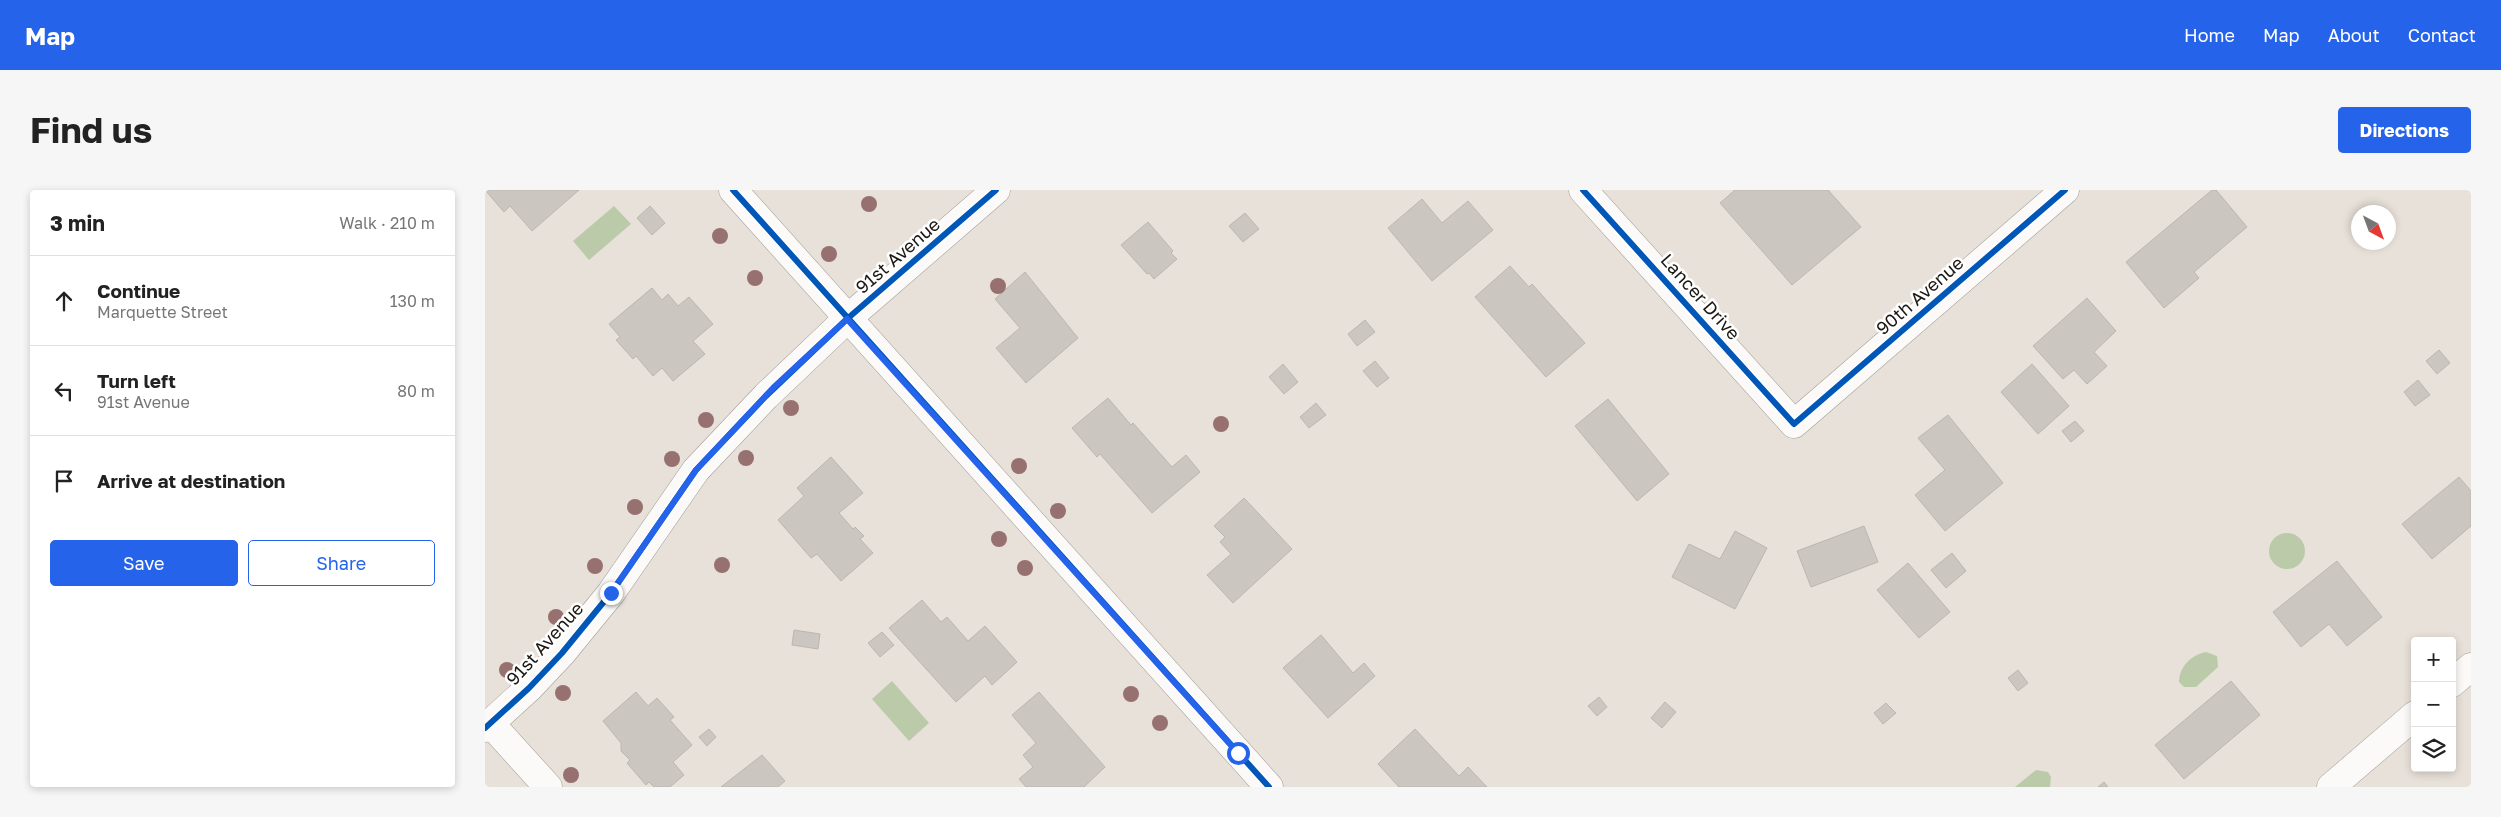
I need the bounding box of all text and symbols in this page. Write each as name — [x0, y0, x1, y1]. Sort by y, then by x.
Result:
text: Map — [25, 21, 75, 50]
text: Home — [2184, 24, 2235, 46]
text: Map — [2263, 24, 2300, 46]
text: About — [2328, 24, 2380, 46]
text: Contact — [2408, 24, 2476, 46]
button: Directions — [2338, 107, 2471, 153]
text: Find us — [30, 109, 152, 151]
north arrow — [2351, 205, 2396, 250]
text: 3 min — [50, 210, 105, 236]
text: Walk · 210 m — [339, 213, 435, 233]
street label: 91st Avenue — [851, 213, 944, 298]
street label: Lancer Drive — [1656, 249, 1745, 344]
street label: 90th Avenue — [1871, 251, 1967, 339]
text: Continue — [97, 279, 180, 302]
icon: ahead — [50, 287, 78, 315]
text: 130 m — [390, 291, 435, 311]
text: Marquette Street — [97, 302, 228, 322]
text: Turn left — [97, 369, 176, 392]
icon: left — [50, 377, 78, 405]
text: 80 m — [397, 381, 435, 401]
text: 91st Avenue — [97, 392, 190, 412]
icon: arrive — [50, 467, 78, 495]
text: Arrive at destination — [97, 469, 285, 492]
button: Save — [50, 540, 238, 586]
button: Share — [248, 540, 435, 586]
route end — [600, 582, 623, 605]
street label: 91st Avenue — [501, 597, 587, 689]
map controls — [2411, 637, 2456, 772]
button: + — [2411, 637, 2456, 682]
button: − — [2411, 682, 2456, 727]
button: layers — [2411, 727, 2456, 772]
route start — [1227, 742, 1250, 765]

